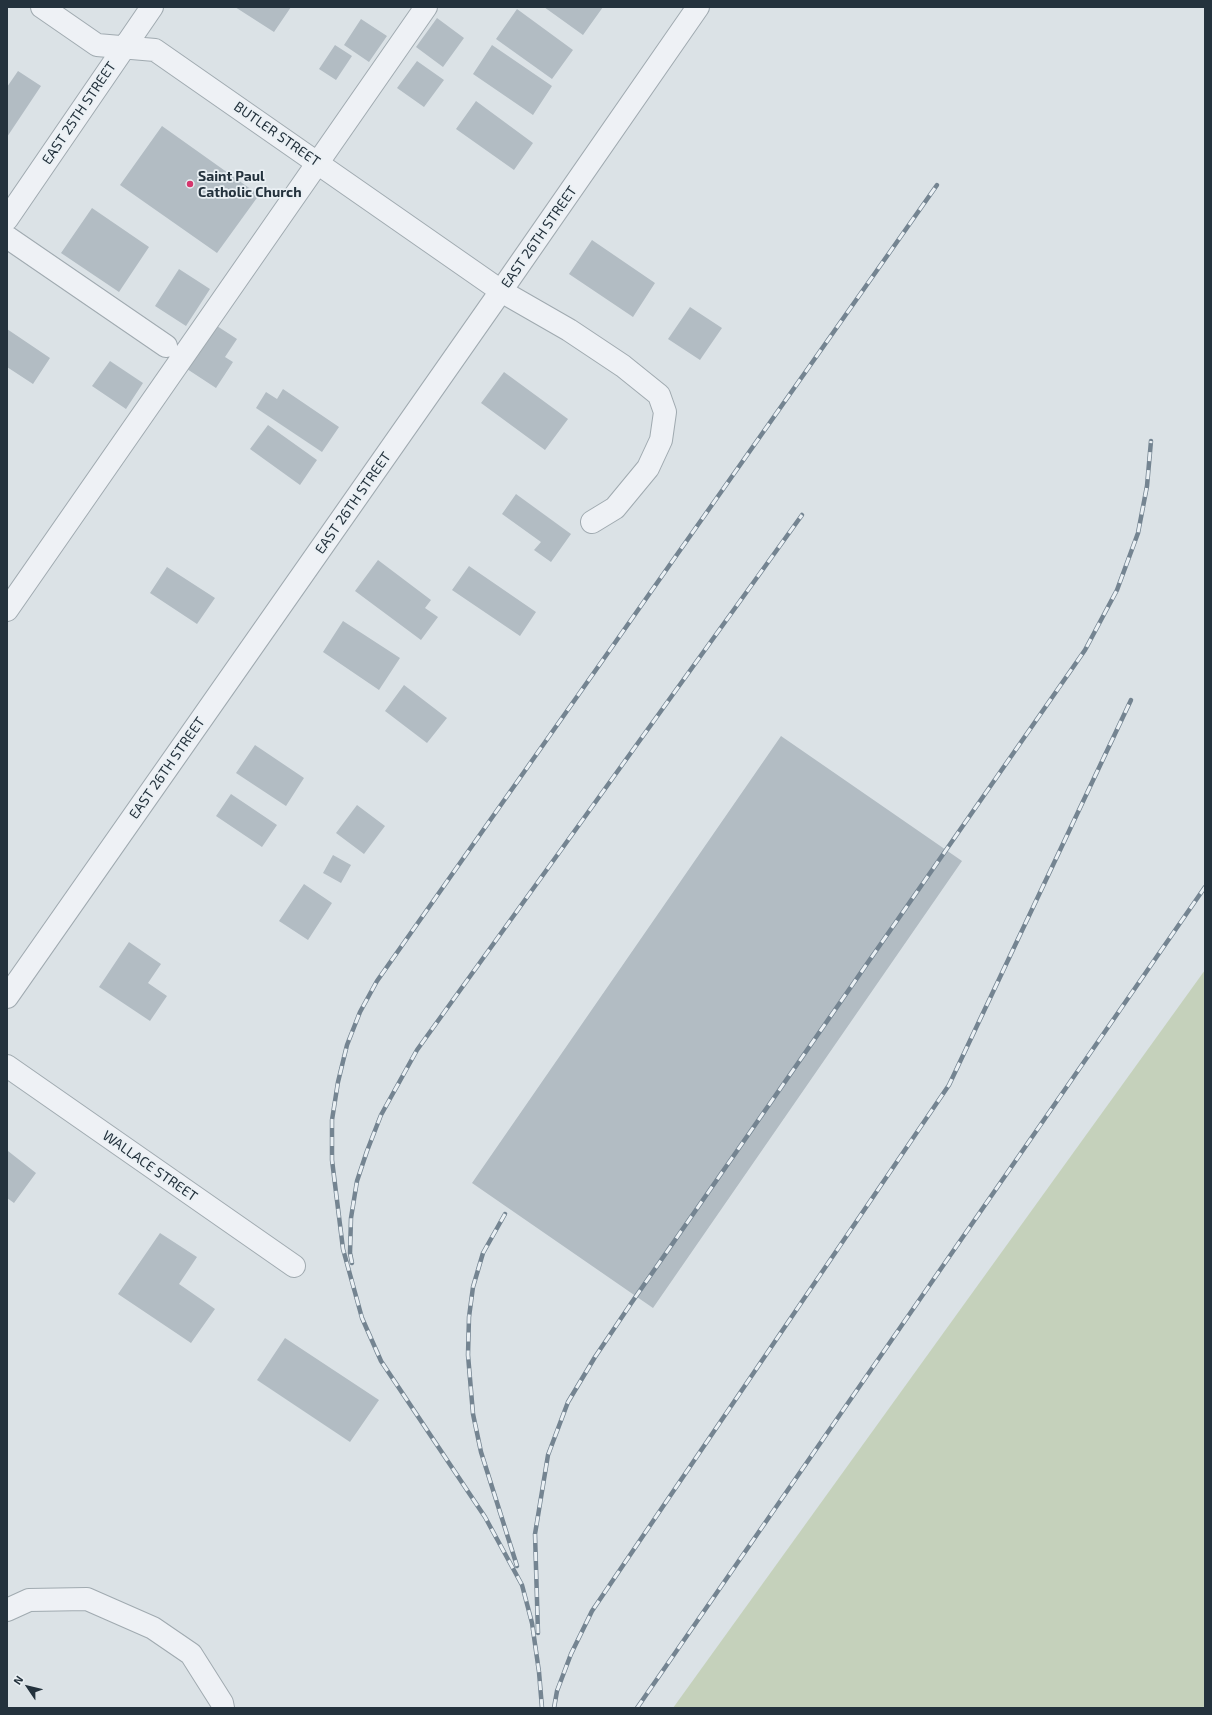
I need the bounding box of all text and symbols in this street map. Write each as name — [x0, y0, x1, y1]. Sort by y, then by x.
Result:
street label: EAST 25TH STREET — [38, 59, 120, 167]
street label: BUTLER STREET — [231, 98, 323, 170]
place label: Saint Paul Catholic Church — [198, 168, 302, 200]
marker: Saint Paul Catholic Church — [185, 179, 195, 189]
street label: EAST 26TH STREET — [498, 183, 580, 291]
street label: EAST 26TH STREET — [312, 449, 394, 557]
street label: EAST 26TH STREET — [126, 714, 208, 822]
street label: WALLACE STREET — [99, 1127, 201, 1205]
north arrow — [8, 1667, 48, 1707]
text: N — [10, 1673, 25, 1687]

